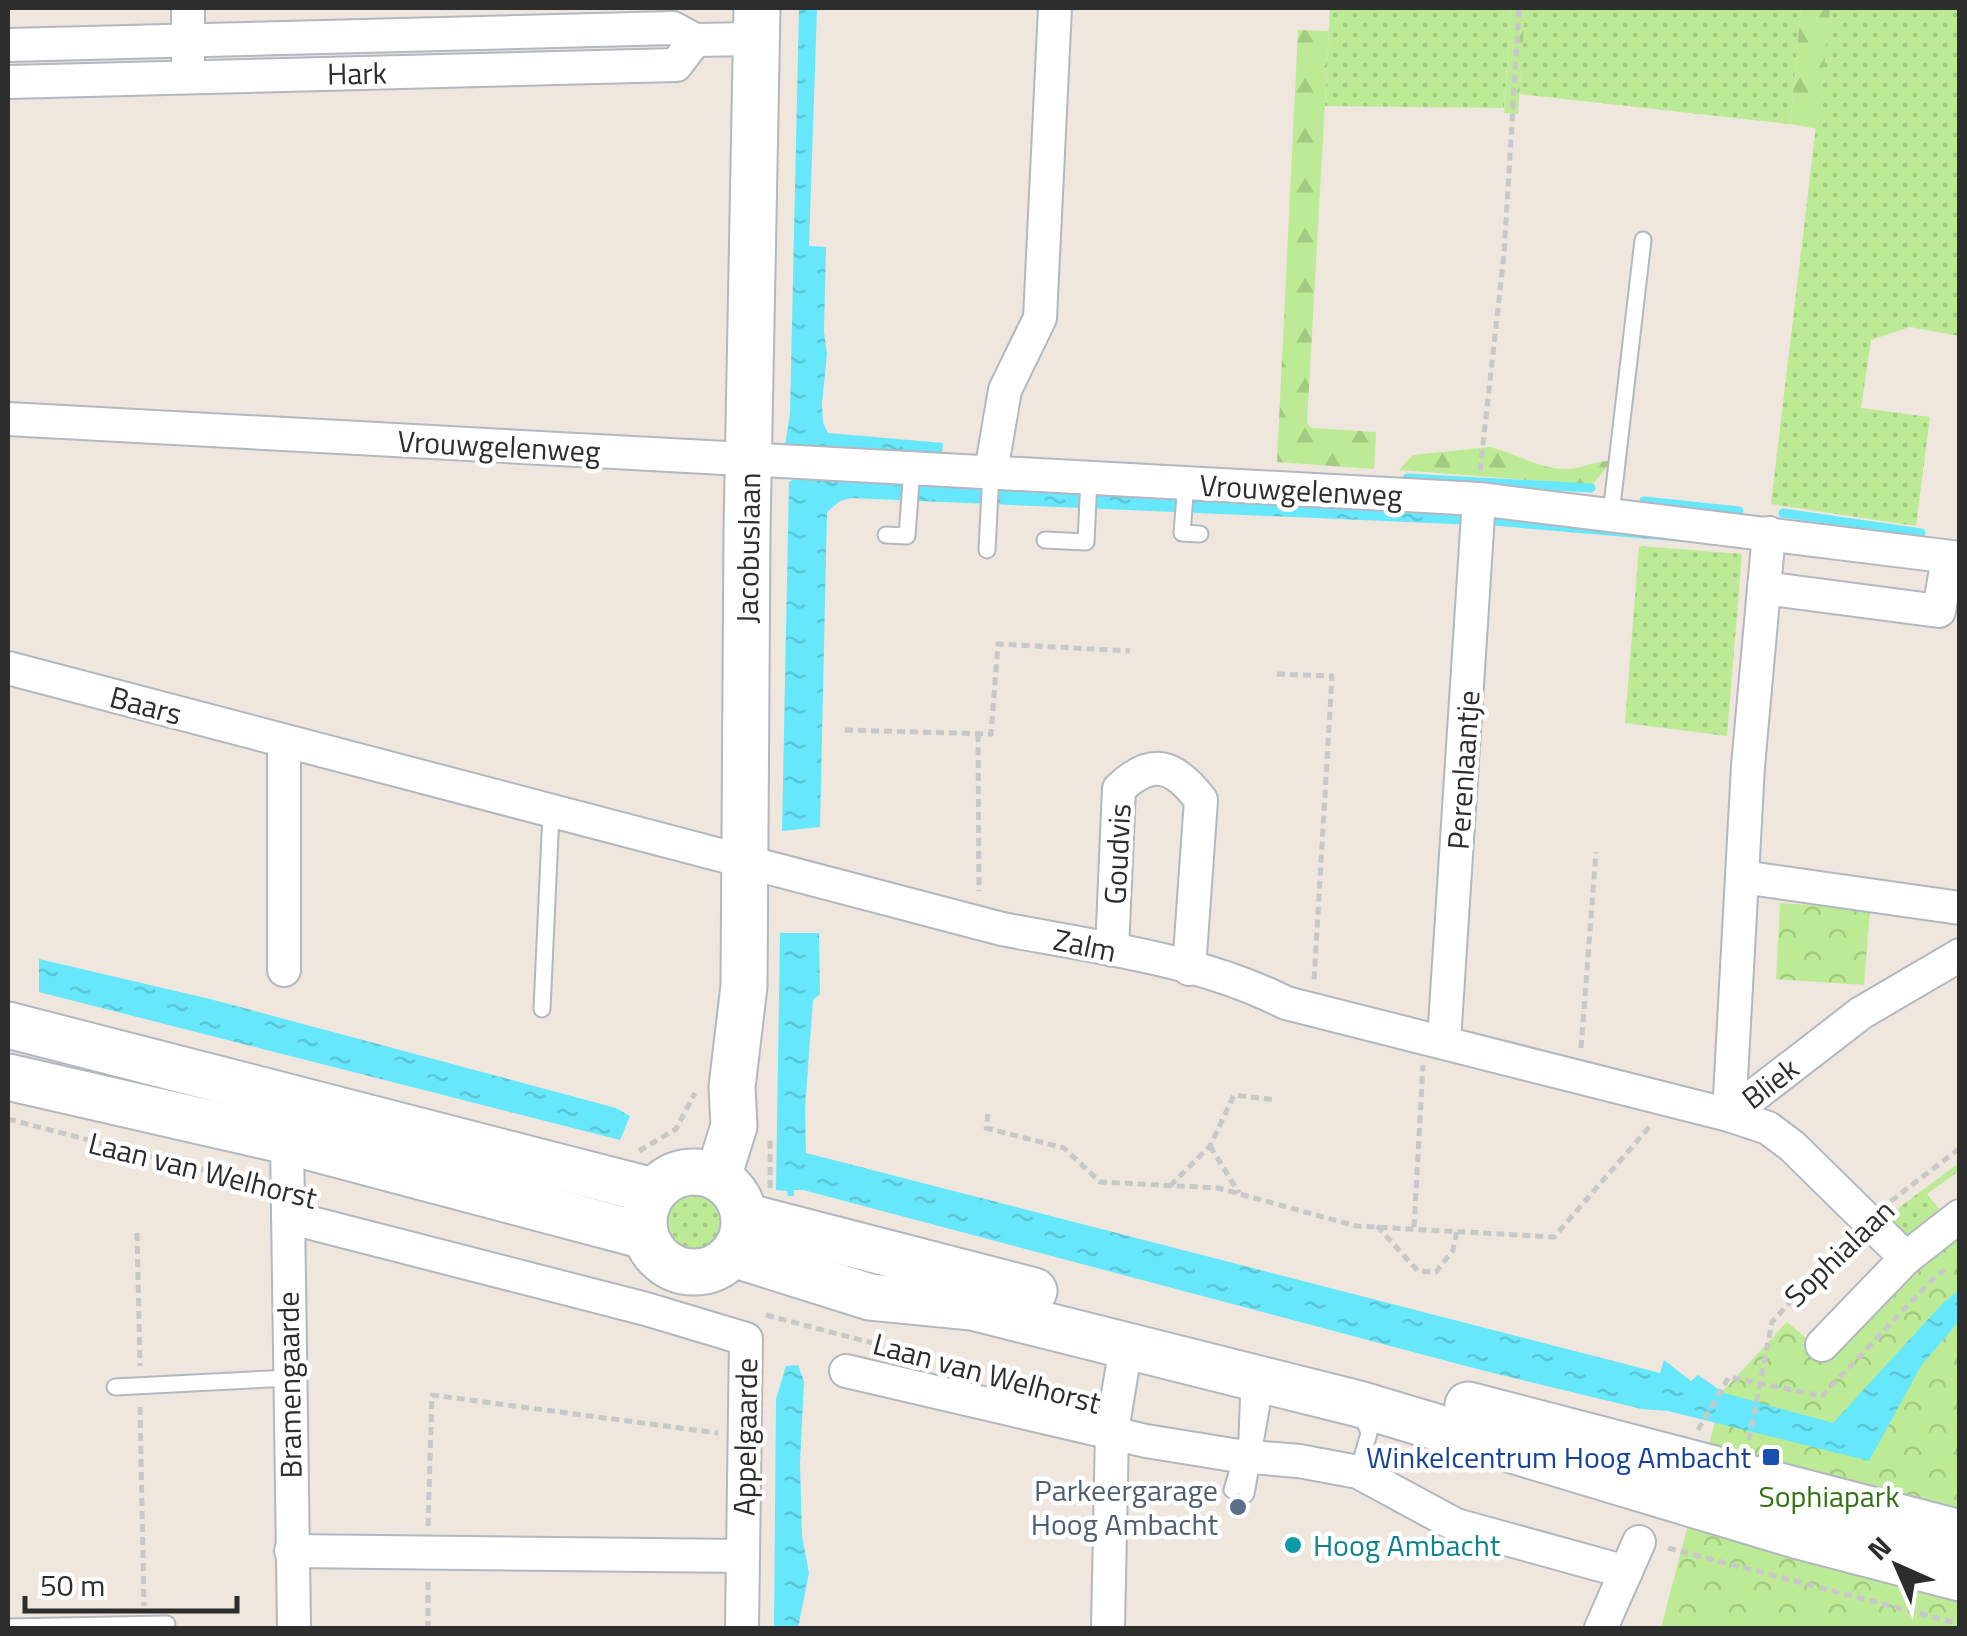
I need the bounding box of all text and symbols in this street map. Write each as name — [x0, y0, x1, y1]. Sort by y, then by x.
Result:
street label: Hark — [327, 49, 387, 97]
street label: Vrouwgelenweg — [396, 418, 602, 474]
street label: Vrouwgelenweg — [1198, 462, 1404, 518]
street label: Jacobuslaan — [724, 472, 772, 624]
street label: Baars — [105, 673, 187, 737]
street label: Perenlaantje — [1434, 689, 1492, 851]
street label: Goudvis — [1091, 802, 1143, 906]
street label: Zalm — [1049, 916, 1121, 974]
street label: Bliek — [1732, 1046, 1808, 1120]
street label: Laan van Welhorst — [84, 1119, 323, 1221]
street label: Sophialaan — [1773, 1188, 1905, 1318]
street label: Bramengaarde — [264, 1291, 314, 1479]
street label: Laan van Welhorst — [868, 1321, 1106, 1426]
street label: Appelgaarde — [721, 1358, 769, 1516]
place label: Winkelcentrum Hoog Ambacht — [1366, 1434, 1751, 1480]
marker: Winkelcentrum Hoog Ambacht — [1760, 1446, 1782, 1468]
place label: Parkeergarage Hoog Ambacht — [1031, 1467, 1218, 1547]
park label: Sophiapark — [1758, 1473, 1900, 1519]
marker: Parkeergarage Hoog Ambacht — [1227, 1496, 1249, 1518]
north arrow — [1847, 1516, 1947, 1616]
place label: Hoog Ambacht — [1313, 1522, 1501, 1568]
text: N — [1857, 1526, 1901, 1570]
marker: Hoog Ambacht — [1282, 1534, 1304, 1556]
scale bar — [25, 1551, 238, 1613]
text: 50 m — [40, 1562, 105, 1608]

